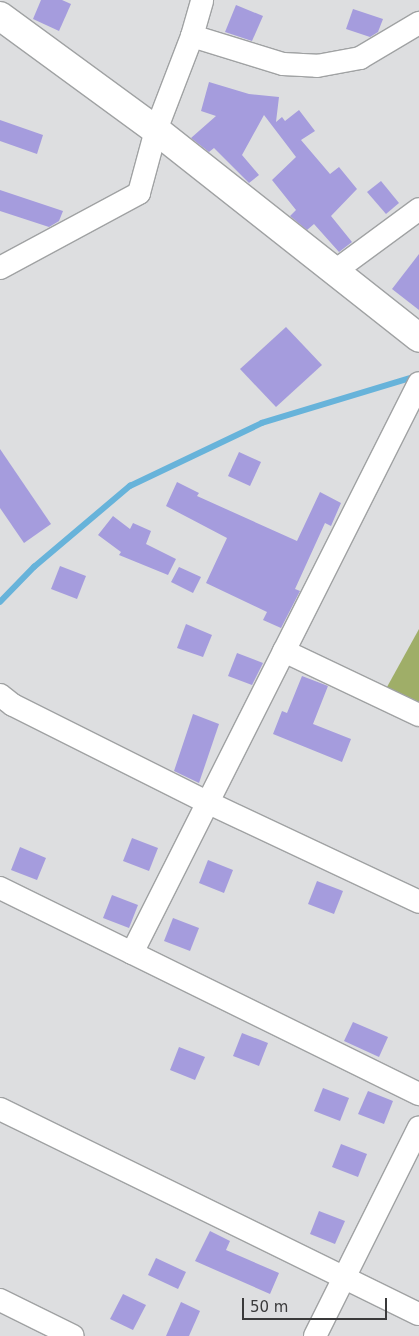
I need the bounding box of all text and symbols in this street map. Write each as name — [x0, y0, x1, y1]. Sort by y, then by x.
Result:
scale bar — [244, 1288, 389, 1320]
text: 50 m — [250, 1298, 288, 1316]

